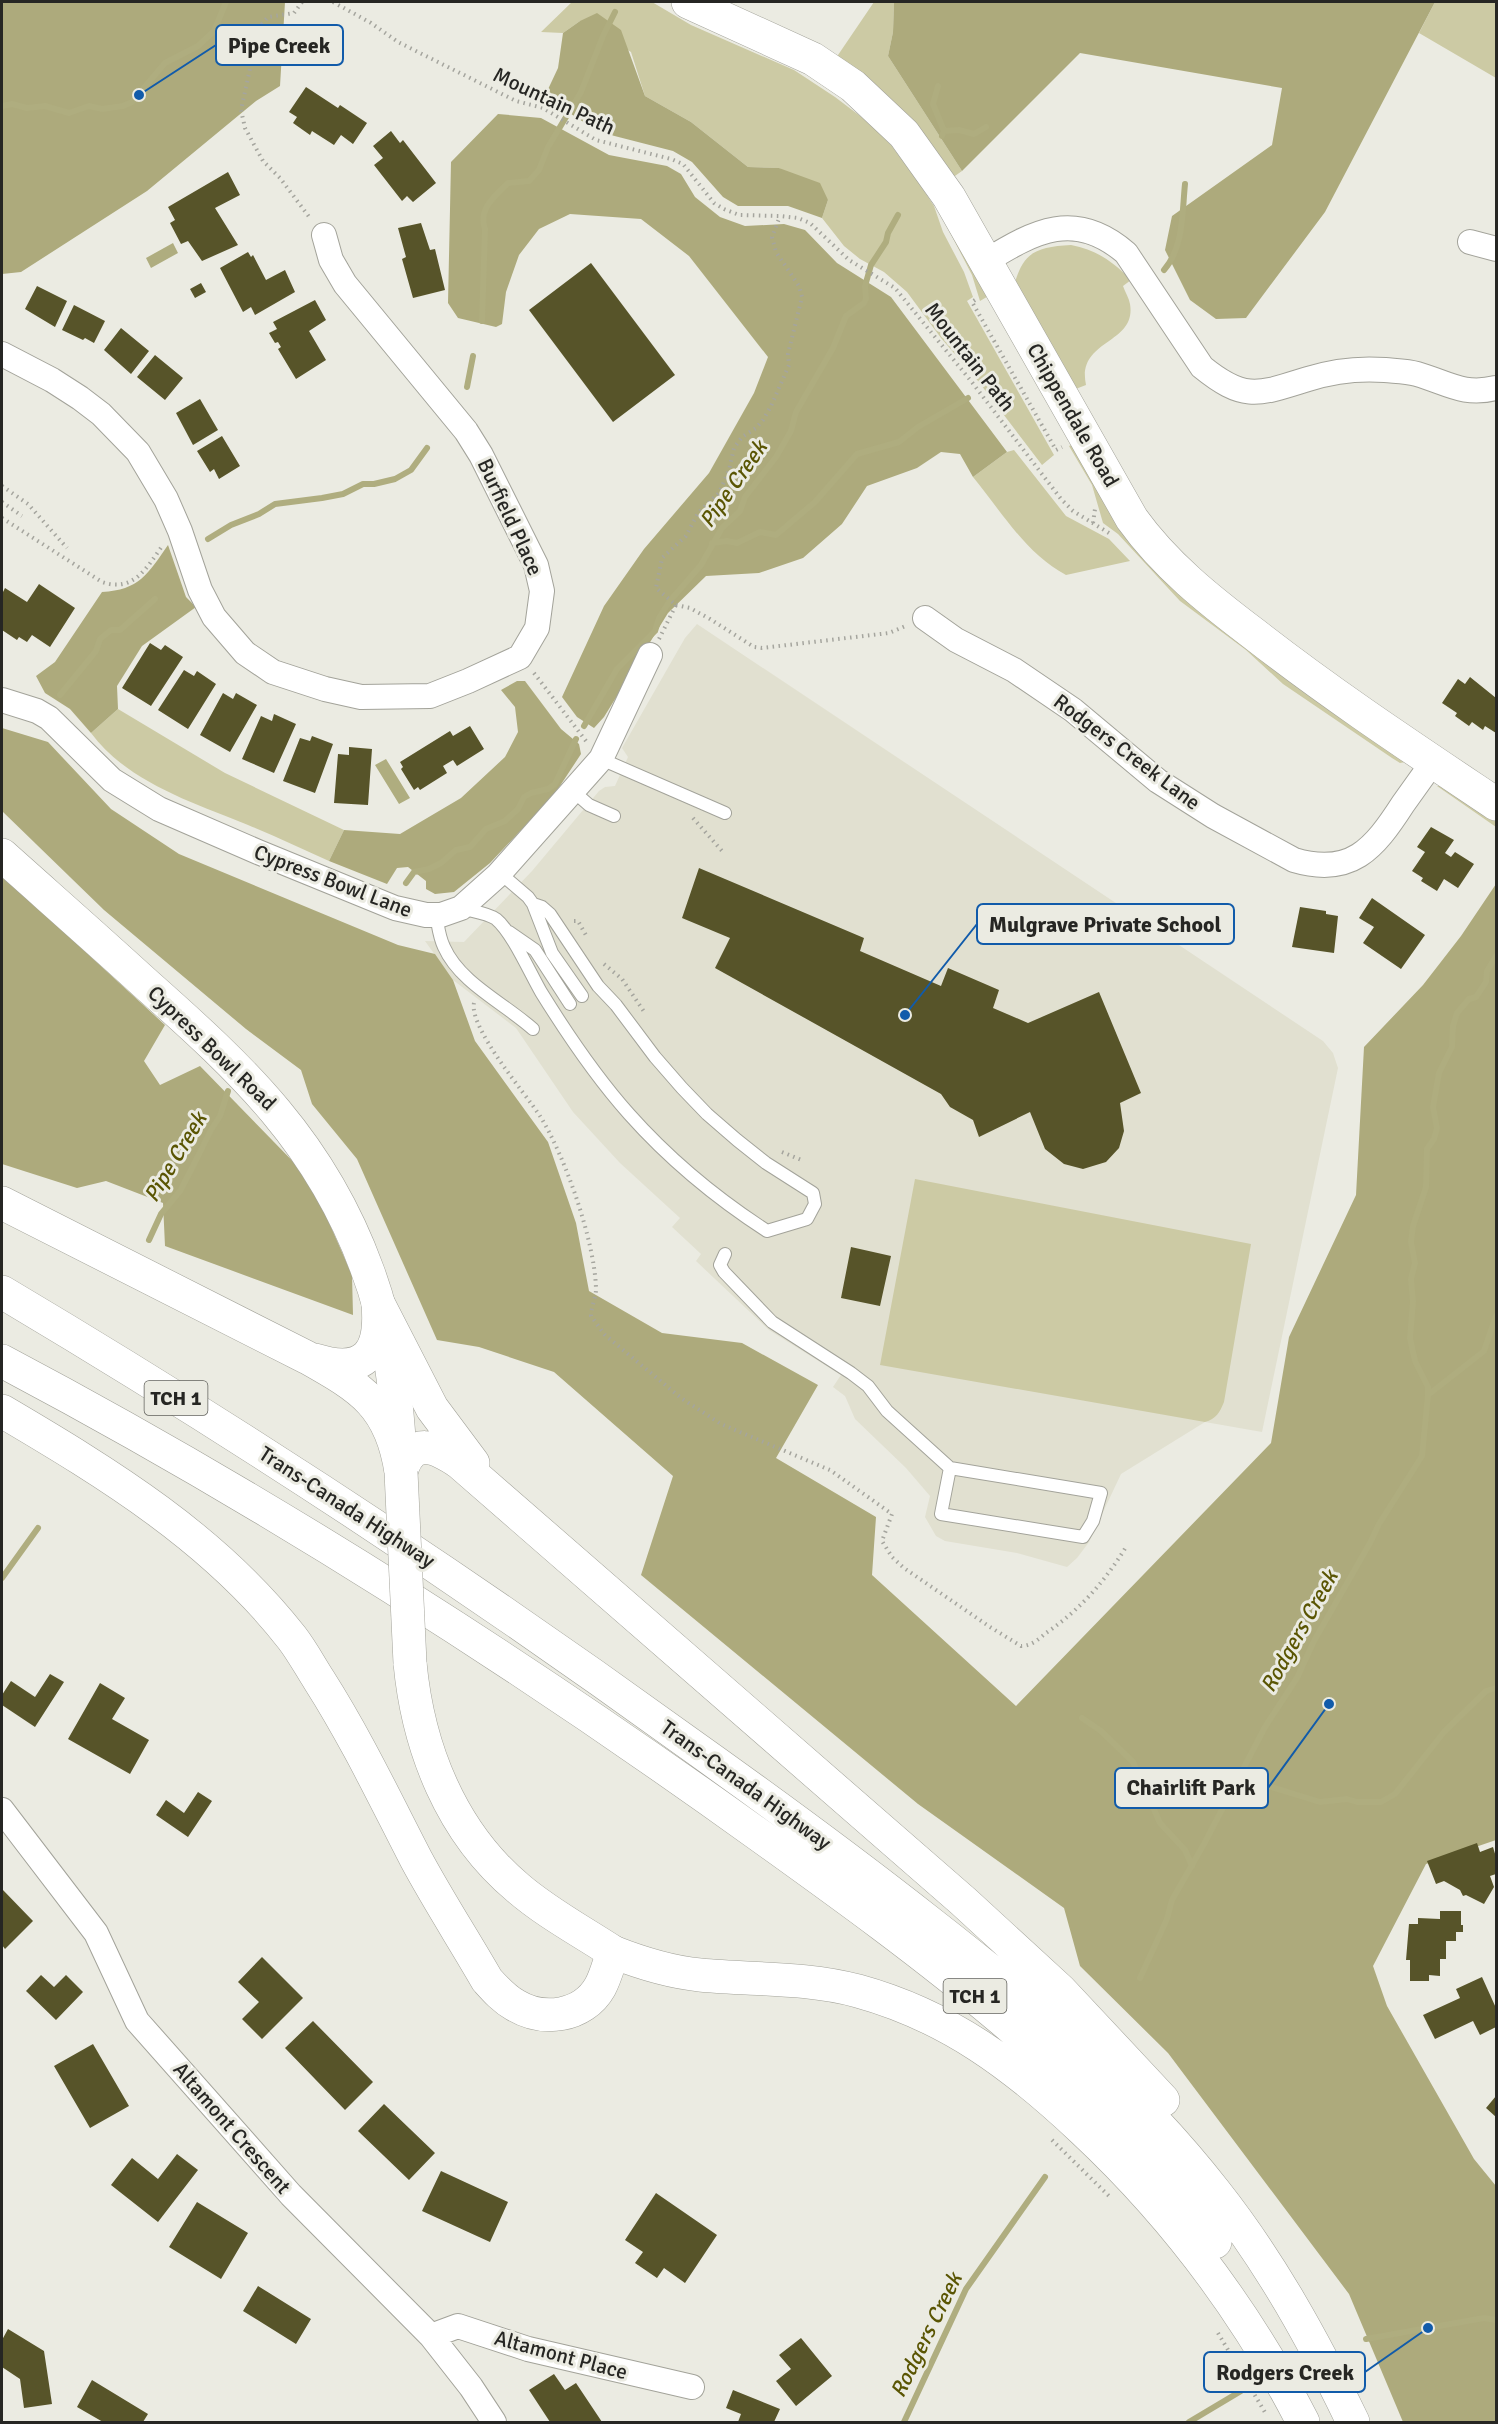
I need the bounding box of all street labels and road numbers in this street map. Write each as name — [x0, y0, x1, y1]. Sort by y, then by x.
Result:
street label: Mountain Path — [489, 61, 619, 141]
street label: Mountain Path — [919, 297, 1021, 417]
street label: Chippendale Road — [1021, 338, 1125, 492]
street label: Burfield Place — [472, 454, 548, 580]
street label: Rodgers Creek Lane — [1048, 688, 1206, 816]
street label: Cypress Bowl Lane — [250, 839, 416, 923]
street label: Cypress Bowl Road — [142, 980, 282, 1116]
road number: TCH 1 — [144, 1381, 207, 1415]
street label: Trans-Canada Highway — [254, 1440, 440, 1574]
street label: Trans-Canada Highway — [656, 1714, 836, 1856]
road number: TCH 1 — [944, 1979, 1006, 2013]
street label: Altamont Crescent — [168, 2057, 296, 2199]
street label: Altamont Place — [492, 2325, 630, 2385]

